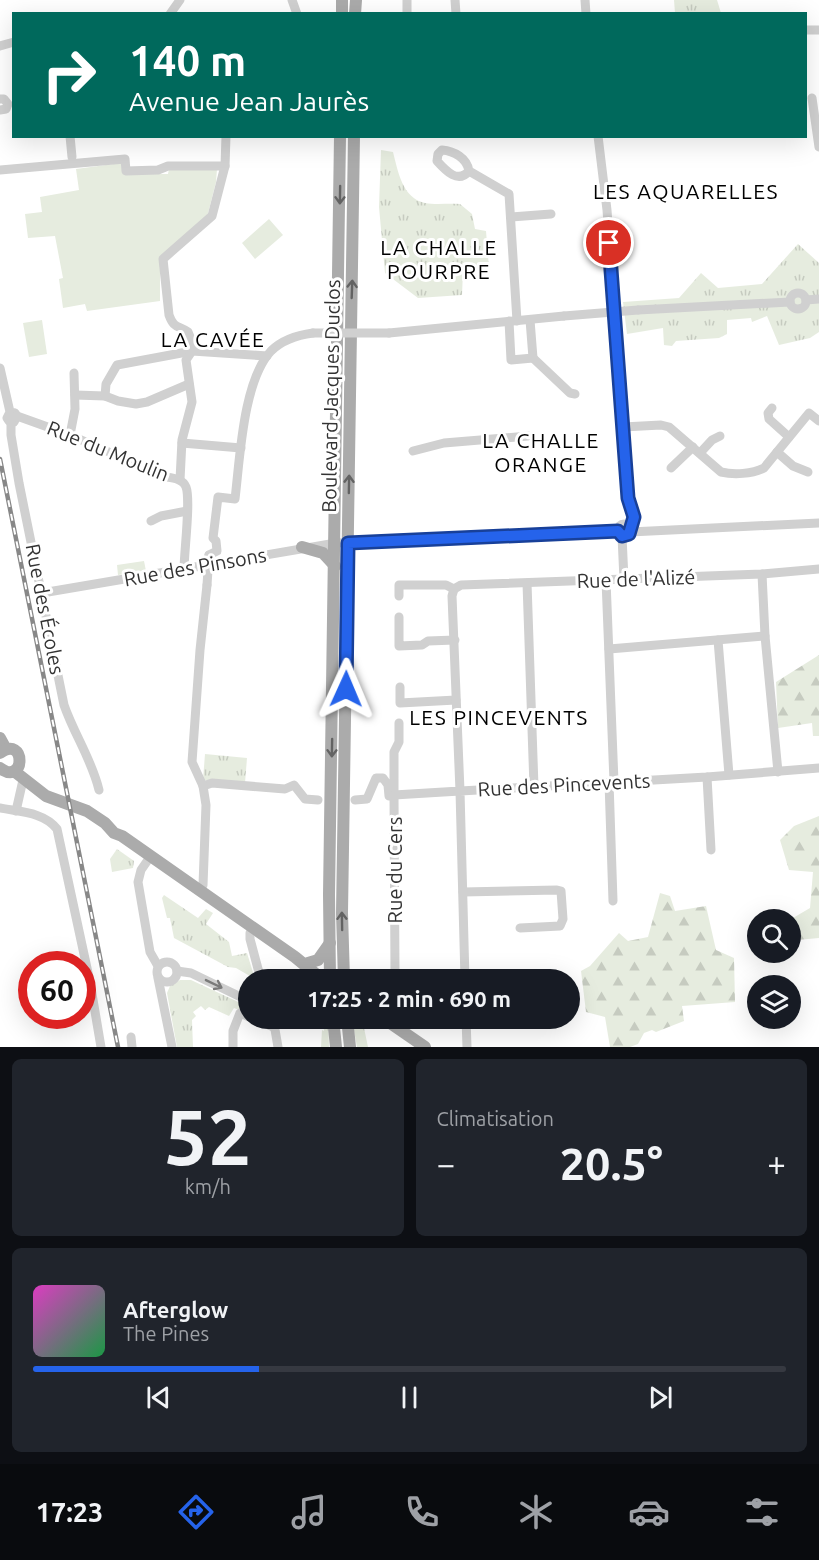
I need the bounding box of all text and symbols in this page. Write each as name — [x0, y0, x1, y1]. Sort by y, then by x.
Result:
icon: right — [30, 36, 108, 114]
text: 140 m — [129, 37, 246, 84]
text: Avenue Jean Jaurès — [129, 86, 369, 116]
district label: LES AQUARELLES — [593, 179, 779, 203]
one-way arrow — [334, 184, 346, 204]
pin — [583, 217, 634, 268]
icon: arrive — [592, 226, 625, 259]
district label: LA CHALLE POURPRE — [380, 235, 498, 283]
street label: Boulevard Jacques Duclos — [317, 279, 344, 513]
one-way arrow — [346, 280, 358, 300]
district label: LA CAVÉE — [161, 327, 265, 351]
street label: Rue du Moulin — [44, 416, 172, 485]
district label: LA CHALLE ORANGE — [482, 428, 600, 476]
one-way arrow — [343, 475, 355, 495]
street label: Rue des Écoles — [22, 542, 69, 676]
street label: Rue des Pinsons — [122, 543, 268, 590]
street label: Rue de l'Alizé — [576, 565, 696, 592]
position arrow — [314, 657, 378, 721]
district label: LES PINCEVENTS — [409, 705, 589, 729]
one-way arrow — [326, 738, 338, 758]
street label: Rue des Pincevents — [477, 768, 651, 801]
street label: Rue du Cers — [383, 817, 406, 923]
map controls — [747, 909, 801, 1029]
button: search — [747, 909, 801, 963]
one-way arrow — [336, 912, 348, 932]
speed limit sign: 60 — [18, 951, 96, 1029]
button: layers — [747, 975, 801, 1029]
one-way arrow — [204, 978, 222, 990]
text: 17:25 · 2 min · 690 m — [307, 986, 511, 1011]
text: 52 — [164, 1092, 252, 1180]
text: Climatisation — [437, 1107, 554, 1130]
text: 20.5° — [560, 1138, 663, 1189]
text: − — [437, 1145, 455, 1182]
text: + — [767, 1145, 786, 1182]
text: km/h — [185, 1175, 231, 1198]
text: Afterglow — [123, 1297, 228, 1322]
text: The Pines — [123, 1322, 209, 1345]
icon: previous — [142, 1381, 175, 1414]
icon: pause — [393, 1381, 426, 1414]
icon: next — [644, 1381, 677, 1414]
icon: directions — [175, 1491, 217, 1533]
icon: music — [288, 1491, 330, 1533]
icon: phone — [401, 1491, 443, 1533]
icon: climate — [515, 1491, 557, 1533]
icon: car — [628, 1491, 670, 1533]
icon: filters — [741, 1491, 783, 1533]
text: 17:23 — [36, 1497, 103, 1527]

